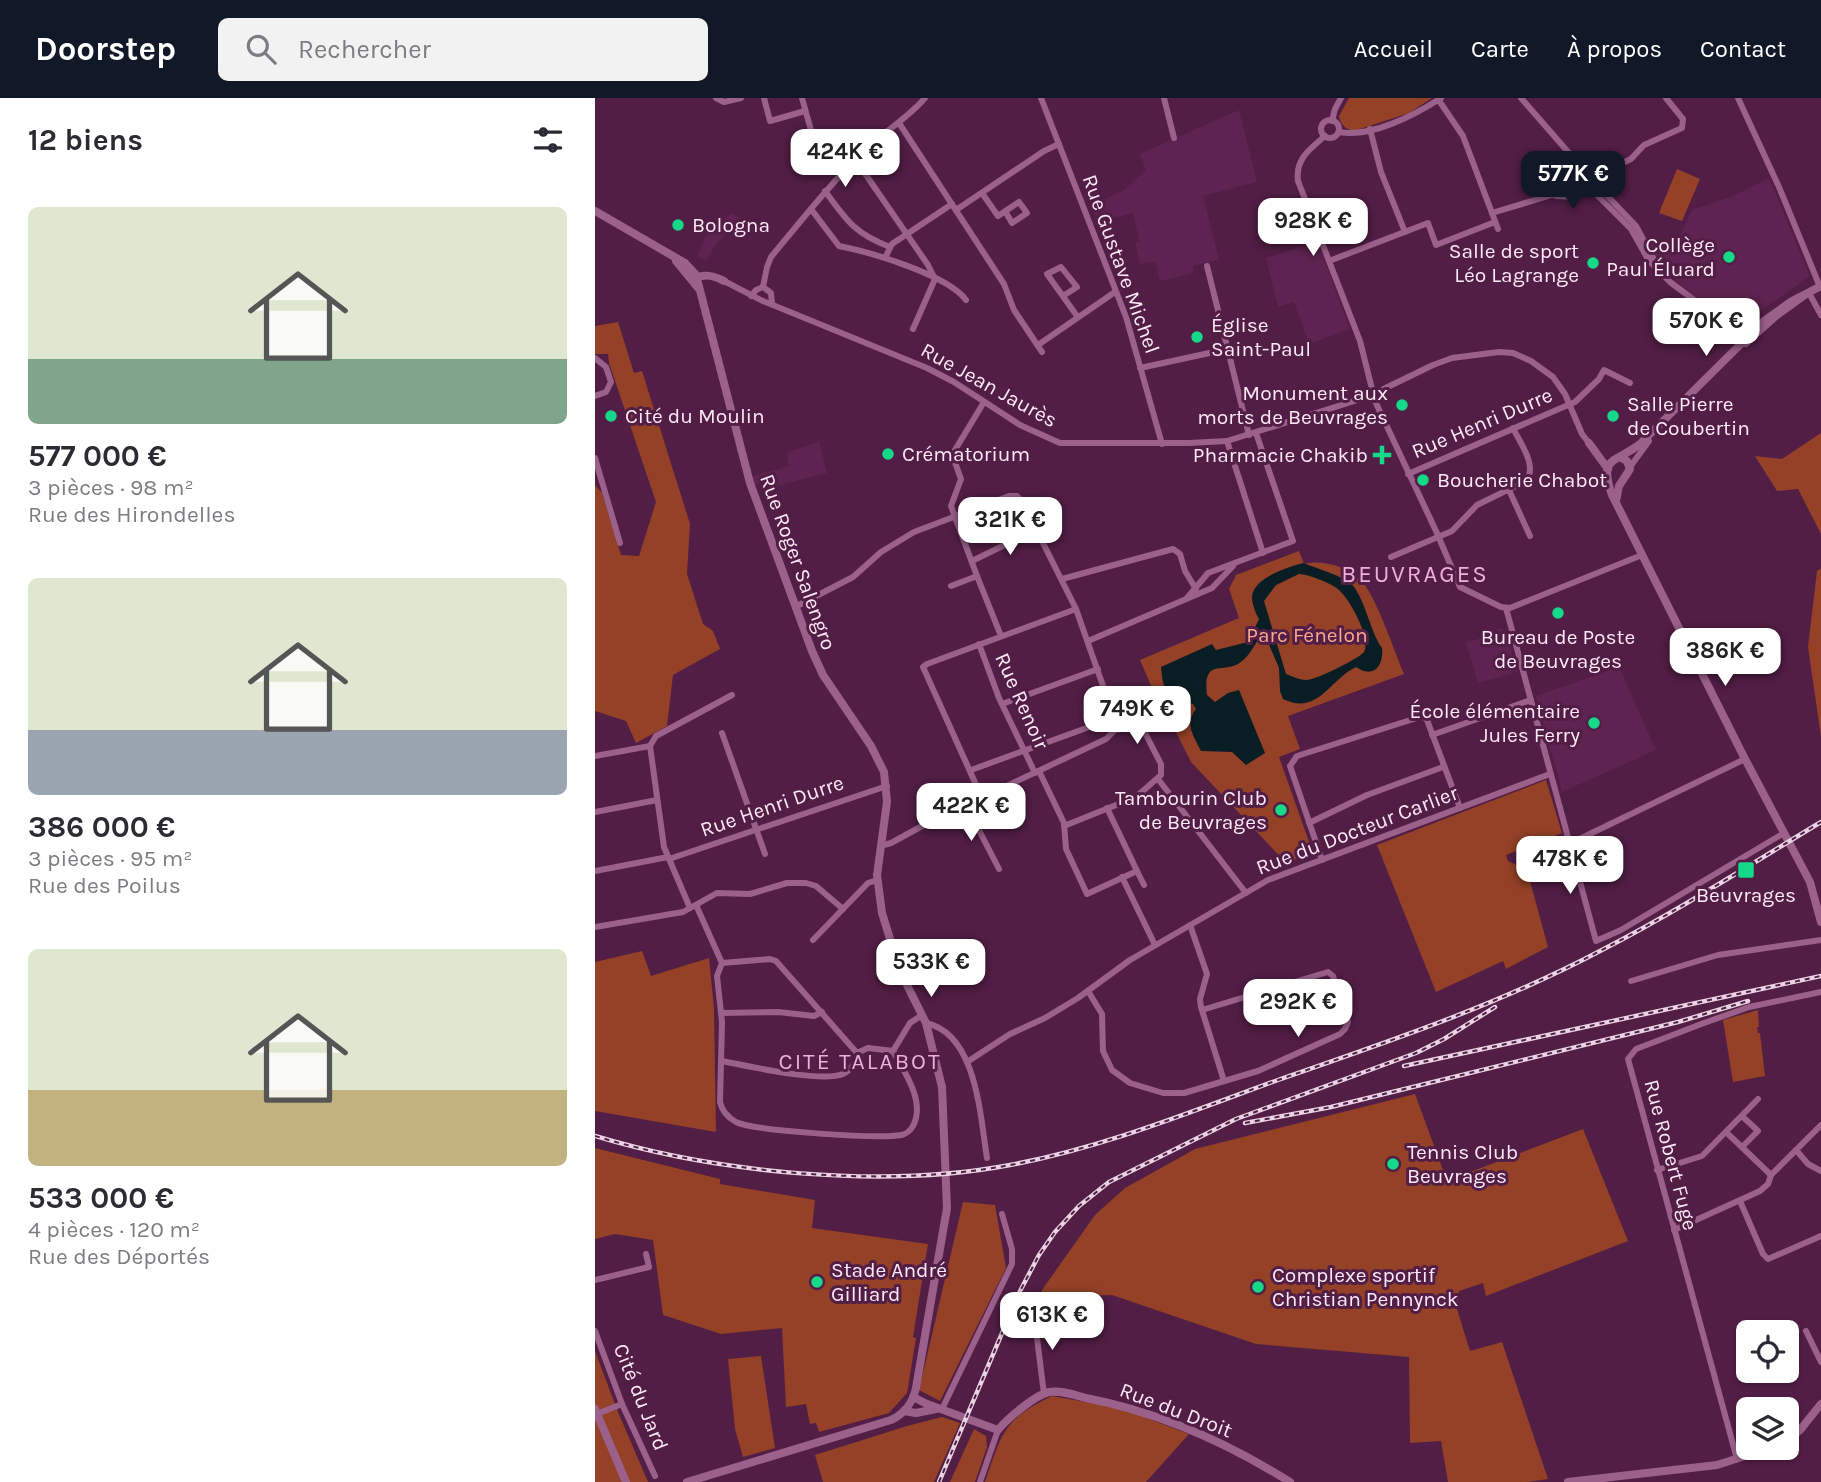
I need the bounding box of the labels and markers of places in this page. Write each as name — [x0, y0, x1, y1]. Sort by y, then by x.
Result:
pin: 424K € — [788, 130, 902, 189]
pin: 577K € — [1516, 152, 1630, 211]
pin: 928K € — [1256, 198, 1370, 258]
place label: Bologna — [692, 213, 770, 237]
marker: Bologna — [670, 217, 686, 233]
place label: Collège Paul Éluard — [1606, 233, 1715, 281]
place label: Salle de sport Léo Lagrange — [1449, 239, 1579, 287]
marker: Collège Paul Éluard — [1721, 249, 1737, 265]
marker: Salle de sport Léo Lagrange — [1585, 255, 1601, 271]
pin: 570K € — [1649, 299, 1763, 358]
place label: Église Saint-Paul — [1211, 313, 1311, 361]
marker: Église Saint-Paul — [1189, 329, 1205, 345]
place label: Monument aux morts de Beuvrages — [1197, 381, 1388, 429]
place label: Salle Pierre de Coubertin — [1627, 392, 1750, 440]
marker: Monument aux morts de Beuvrages — [1394, 397, 1410, 413]
place label: Cité du Moulin — [625, 404, 765, 428]
marker: Cité du Moulin — [603, 408, 619, 424]
marker: Salle Pierre de Coubertin — [1605, 408, 1621, 424]
place label: Crématorium — [902, 442, 1030, 466]
place label: Pharmacie Chakib — [1193, 443, 1368, 467]
marker: Crématorium — [880, 446, 896, 462]
marker: Pharmacie Chakib — [1374, 447, 1390, 463]
place label: Boucherie Chabot — [1437, 468, 1607, 492]
marker: Boucherie Chabot — [1415, 472, 1431, 488]
pin: 321K € — [953, 498, 1067, 557]
marker: Bureau de Poste de Beuvrages — [1550, 605, 1566, 621]
place label: Bureau de Poste de Beuvrages — [1481, 625, 1635, 673]
pin: 386K € — [1668, 628, 1782, 688]
pin: 749K € — [1080, 686, 1194, 746]
place label: École élémentaire Jules Ferry — [1410, 699, 1580, 747]
marker: École élémentaire Jules Ferry — [1586, 715, 1602, 731]
pin: 422K € — [914, 784, 1028, 843]
place label: Tambourin Club de Beuvrages — [1115, 786, 1267, 834]
marker: Tambourin Club de Beuvrages — [1273, 802, 1289, 818]
pin: 478K € — [1513, 836, 1627, 896]
marker: Beuvrages — [1736, 860, 1756, 880]
place label: Beuvrages — [1696, 883, 1796, 907]
pin: 533K € — [874, 940, 988, 999]
pin: 292K € — [1241, 979, 1355, 1039]
place label: Tennis Club Beuvrages — [1407, 1140, 1518, 1188]
marker: Tennis Club Beuvrages — [1385, 1156, 1401, 1172]
place label: Stade André Gilliard — [831, 1258, 947, 1306]
place label: Complexe sportif Christian Pennynck — [1272, 1263, 1459, 1311]
marker: Stade André Gilliard — [809, 1274, 825, 1290]
marker: Complexe sportif Christian Pennynck — [1250, 1279, 1266, 1295]
pin: 613K € — [995, 1292, 1109, 1352]

